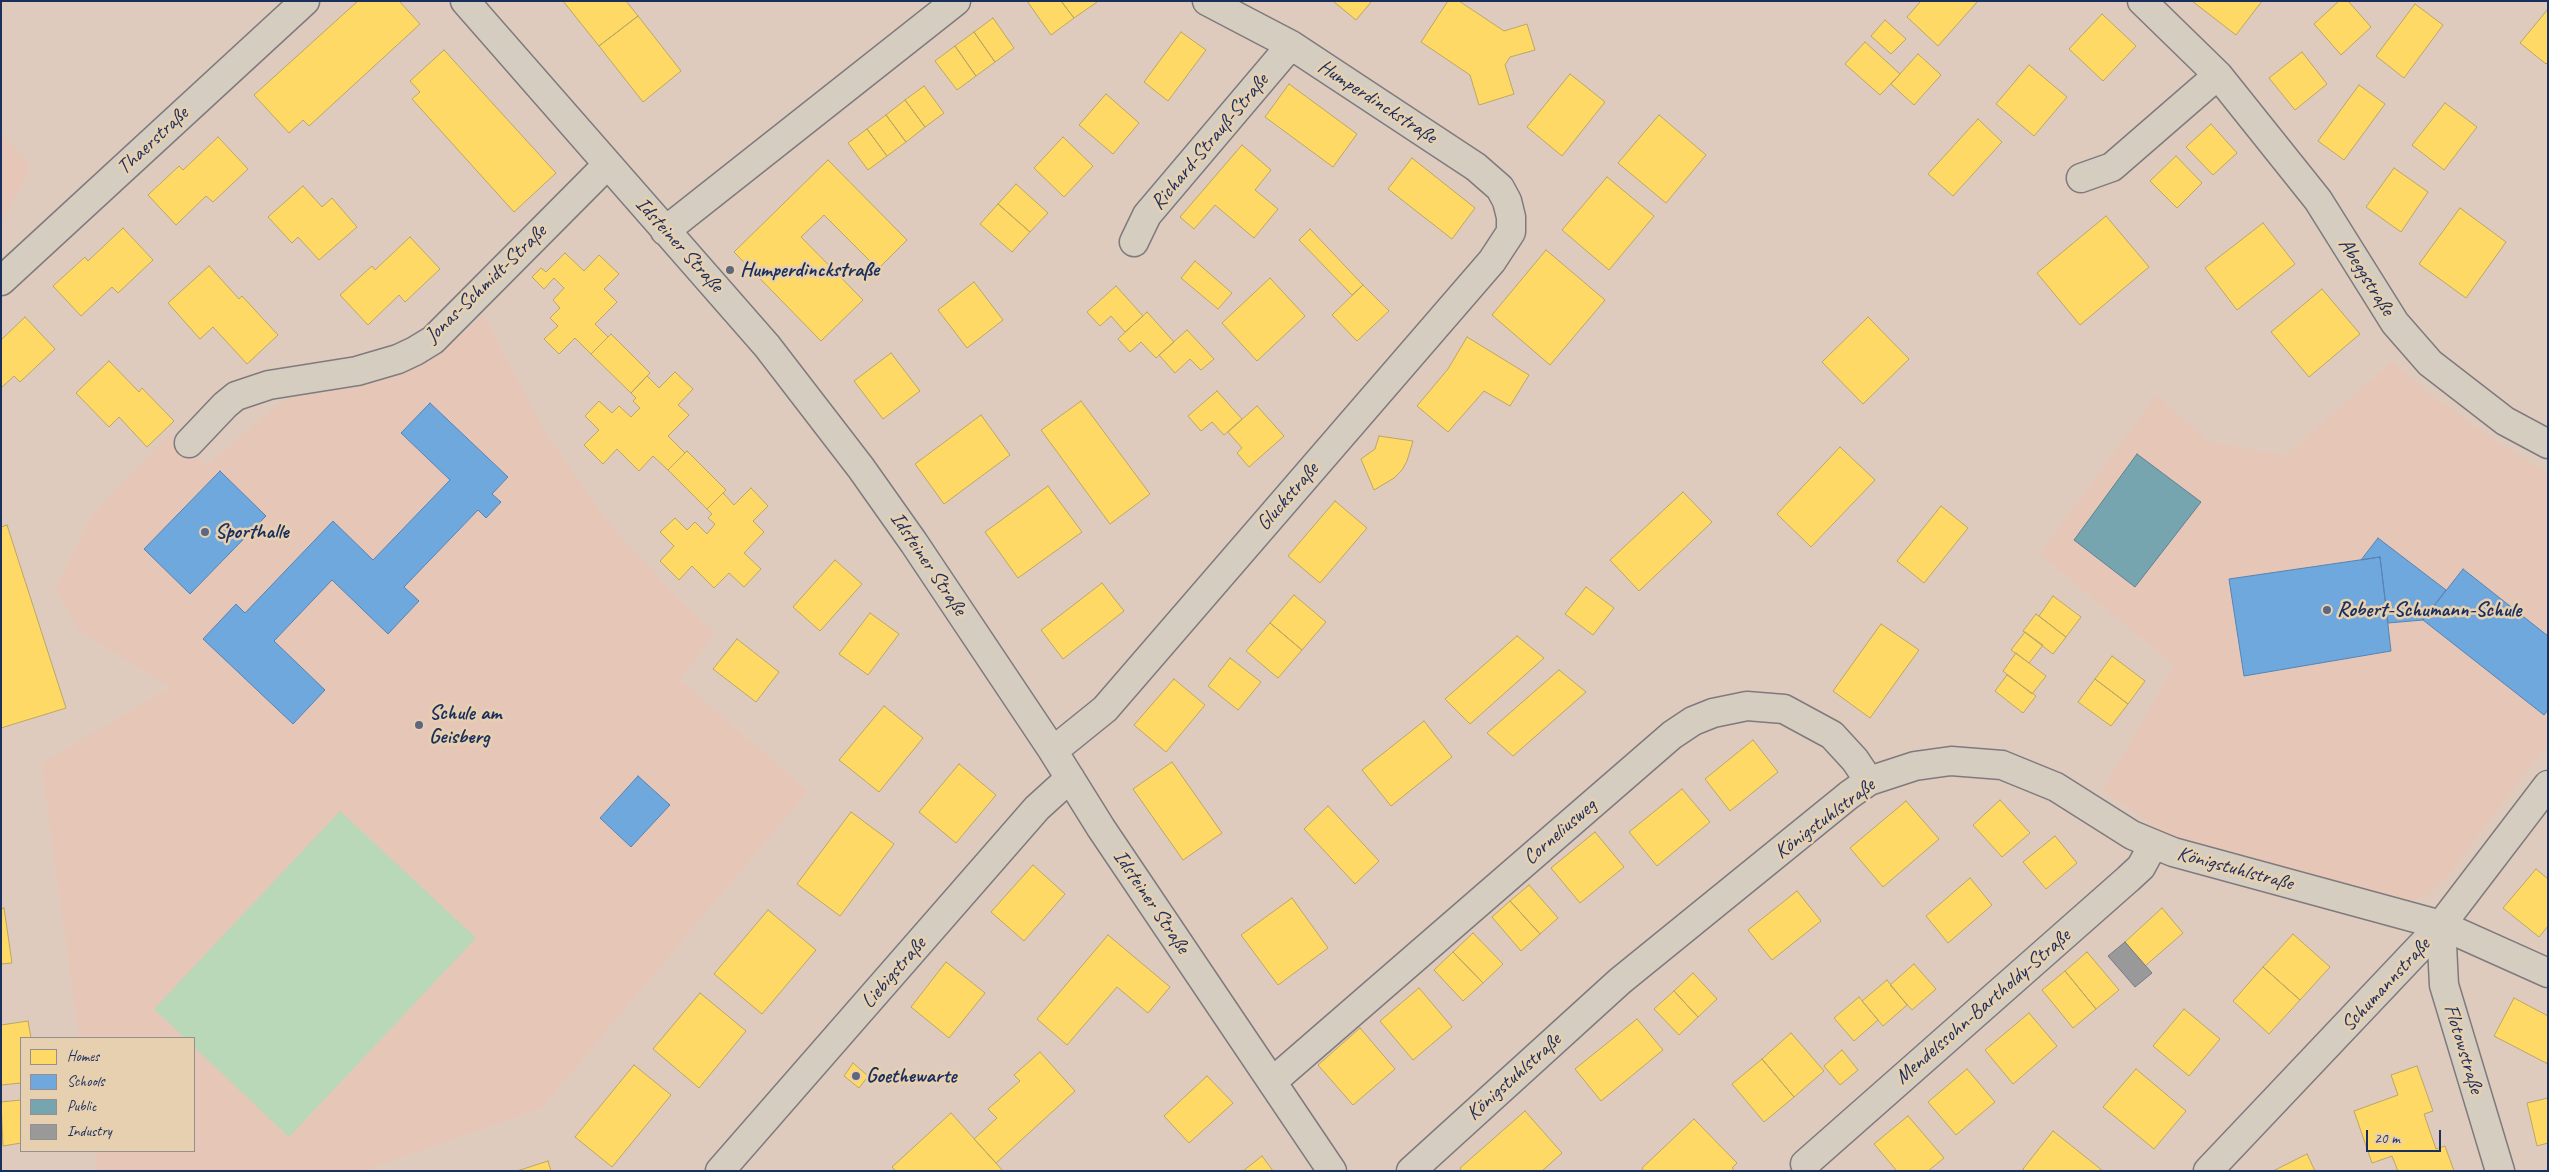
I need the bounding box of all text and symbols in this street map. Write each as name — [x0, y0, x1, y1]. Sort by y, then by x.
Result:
street label: Humperdinckstraße — [1313, 54, 1441, 150]
street label: Richard-Strauß-Straße — [1146, 69, 1274, 215]
street label: Thaerstraße — [112, 102, 194, 180]
street label: Idsteiner Straße — [630, 192, 728, 298]
street label: Jonas-Schmidt-Straße — [420, 220, 552, 348]
street label: Abeggstraße — [2332, 234, 2400, 320]
place label: Humperdinckstraße — [740, 257, 879, 283]
marker: Humperdinckstraße — [724, 264, 736, 276]
street label: Gluckstraße — [1252, 458, 1324, 536]
street label: Idsteiner Straße — [884, 507, 972, 621]
place label: Sporthalle — [215, 519, 288, 545]
marker: Sporthalle — [199, 526, 211, 538]
place label: Robert-Schumann-Schule — [2337, 597, 2521, 623]
marker: Robert-Schumann-Schule — [2321, 604, 2333, 616]
place label: Schule am Geisberg — [429, 700, 501, 750]
marker: Schule am Geisberg — [413, 719, 425, 731]
street label: Königstuhlstraße — [1770, 773, 1880, 865]
street label: Corneliusweg — [1518, 793, 1602, 871]
street label: Königstuhlstraße — [2174, 841, 2296, 897]
street label: Idsteiner Straße — [1107, 845, 1195, 959]
street label: Mendelssohn-Bartholdy-Straße — [1890, 924, 2076, 1090]
street label: Liebigstraße — [856, 932, 932, 1014]
street label: Schumannstraße — [2336, 933, 2436, 1037]
street label: Flotowstraße — [2438, 1002, 2488, 1096]
street label: Königstuhlstraße — [1461, 1028, 1567, 1126]
legend — [20, 1037, 195, 1152]
text: Homes — [67, 1047, 99, 1066]
place label: Goethewarte — [866, 1063, 956, 1089]
marker: Goethewarte — [850, 1070, 862, 1082]
text: Schools — [67, 1072, 104, 1091]
text: Public — [67, 1097, 96, 1116]
scale bar — [2369, 1120, 2444, 1152]
text: Industry — [67, 1122, 112, 1141]
text: 20 m — [2374, 1129, 2400, 1148]

